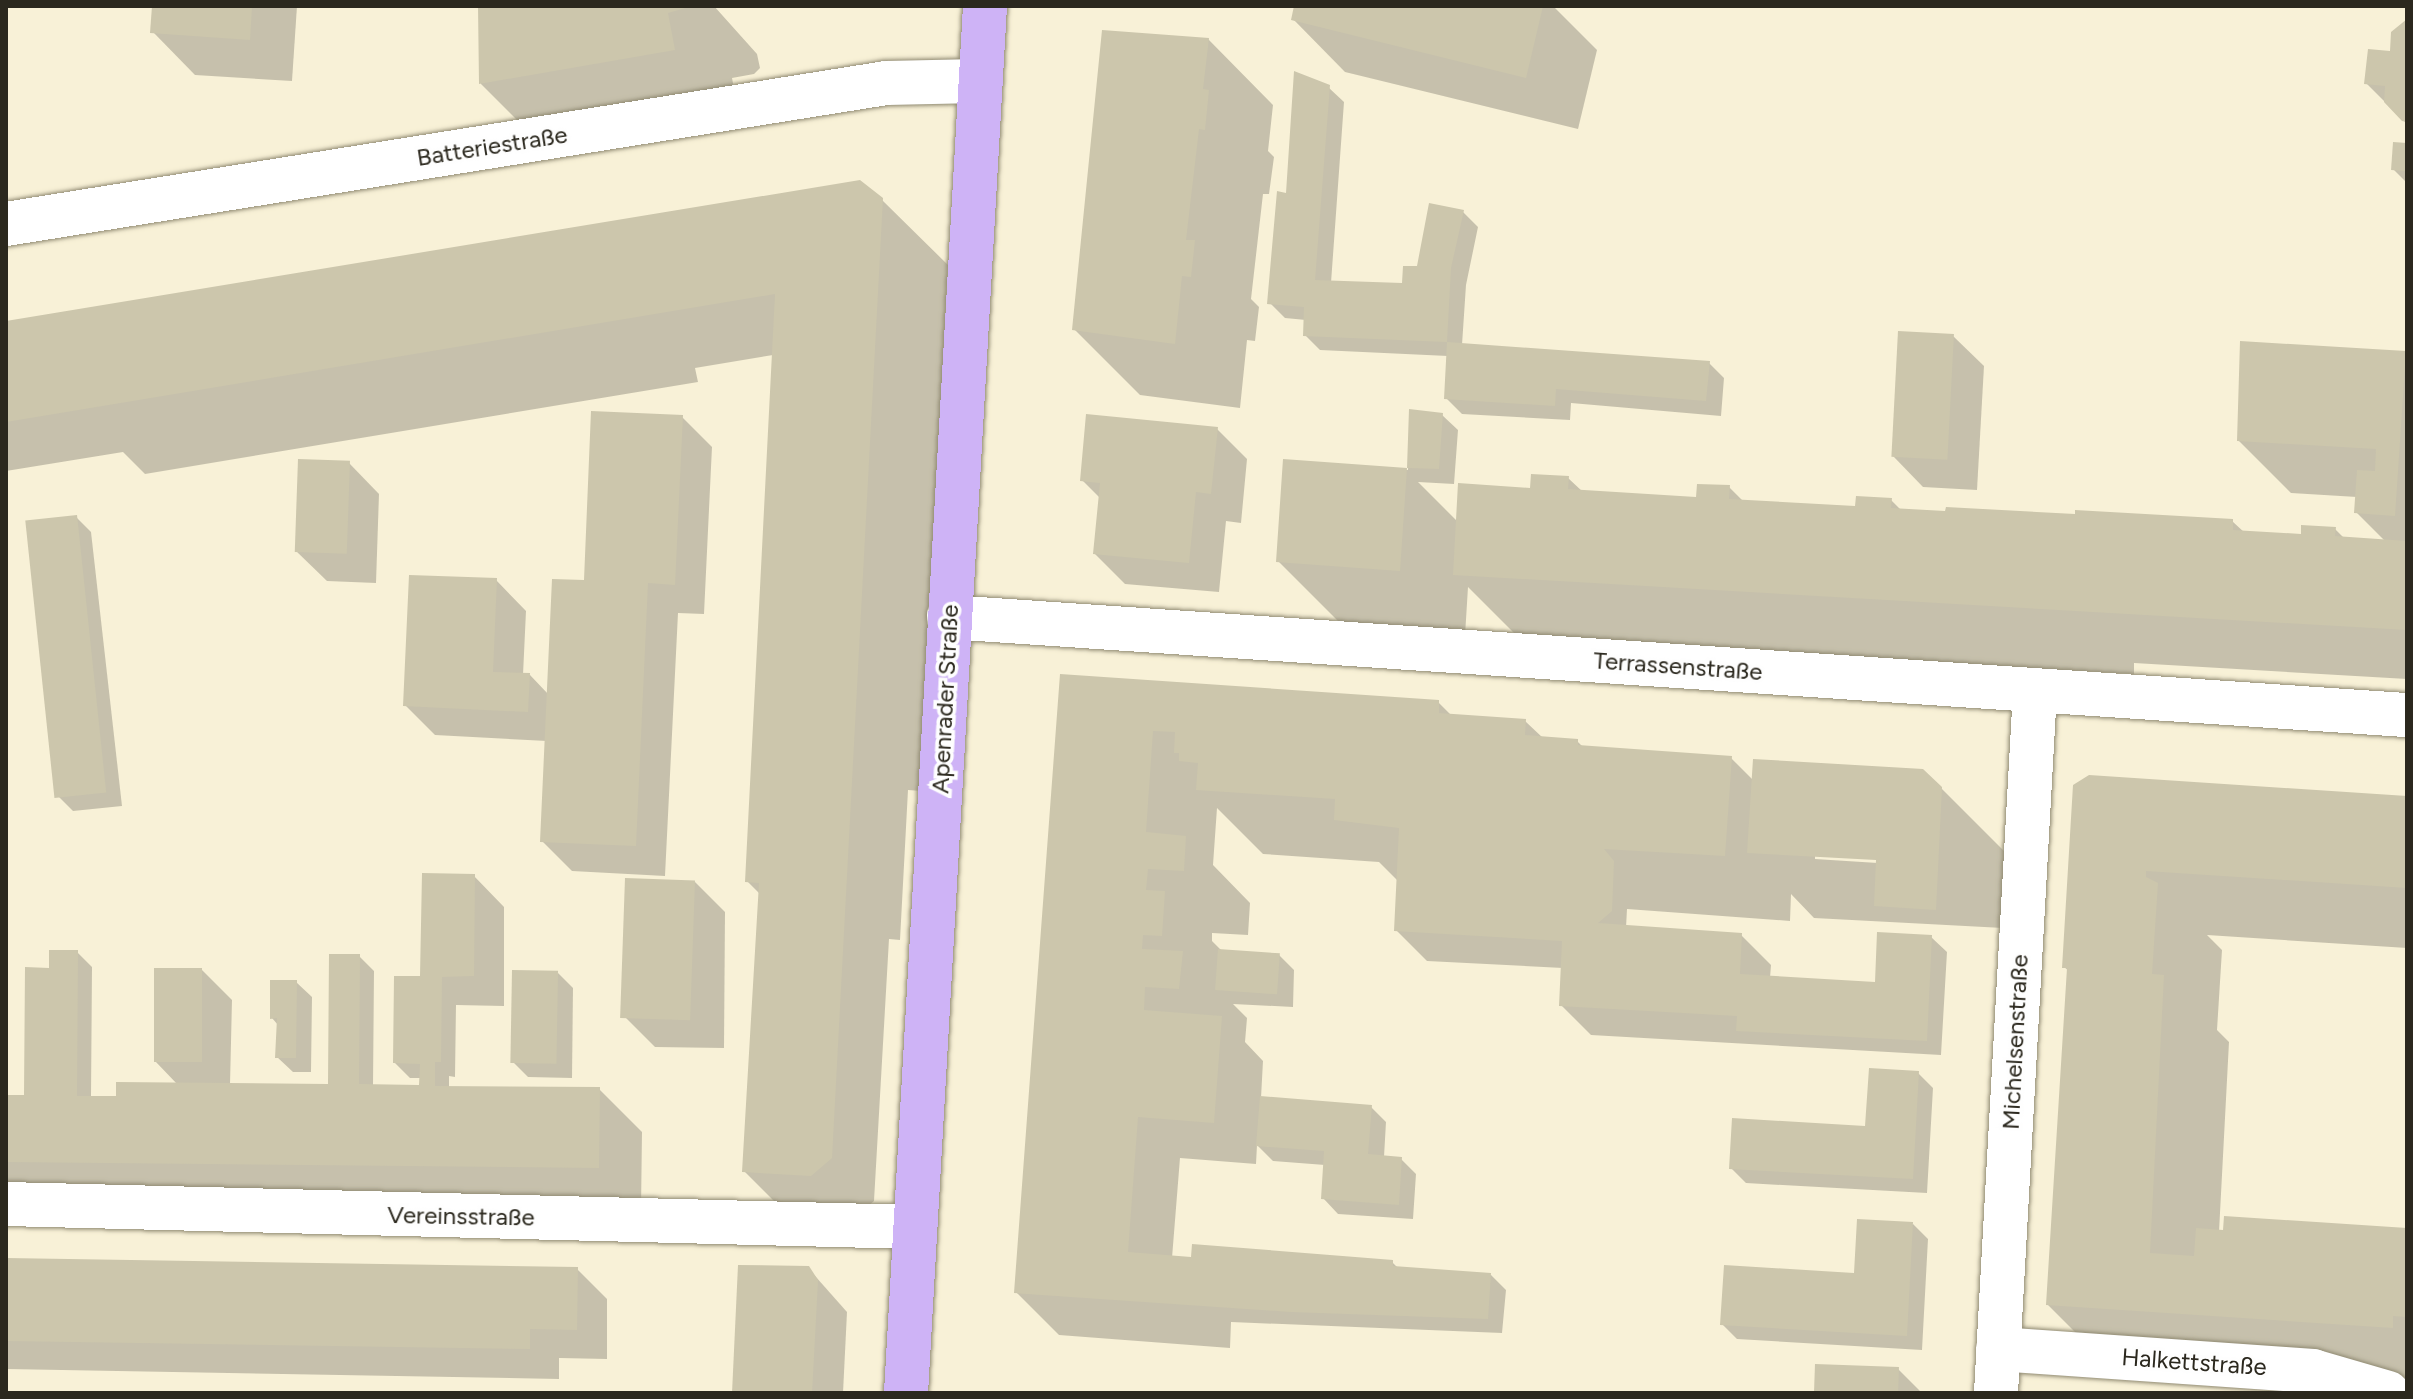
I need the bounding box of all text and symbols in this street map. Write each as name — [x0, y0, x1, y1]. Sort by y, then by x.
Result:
street label: Batteriestraße — [415, 120, 569, 172]
street label: Apenrader Straße — [926, 604, 964, 794]
street label: Terrassenstraße — [1592, 646, 1764, 686]
street label: Michelsenstraße — [1996, 954, 2034, 1130]
street label: Vereinsstraße — [387, 1200, 535, 1232]
street label: Halkettstraße — [2120, 1343, 2268, 1381]

